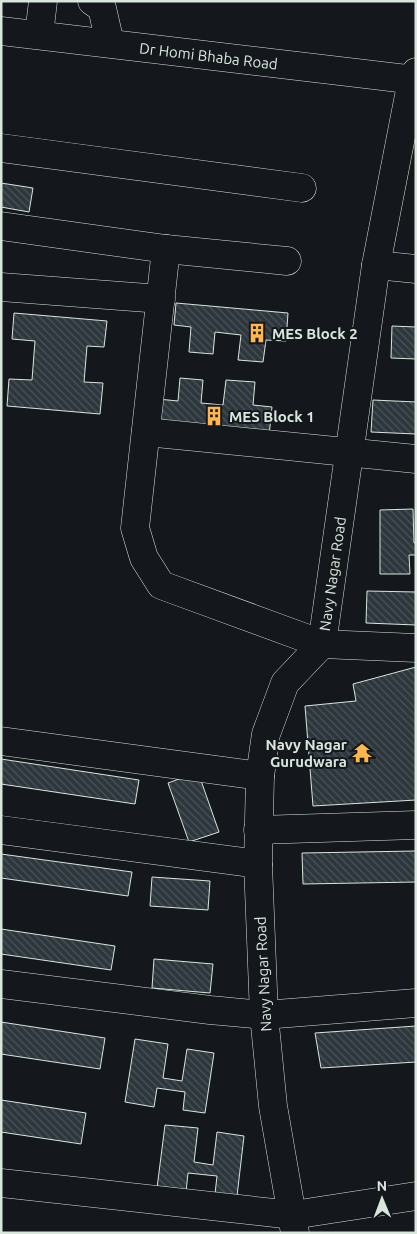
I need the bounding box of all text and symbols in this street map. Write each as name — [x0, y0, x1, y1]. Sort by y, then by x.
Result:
street label: Dr Homi Bhaba Road — [138, 39, 279, 72]
building icon: MES Block 2 — [246, 322, 268, 344]
place label: MES Block 2 — [272, 325, 358, 342]
building icon: MES Block 1 — [203, 405, 225, 427]
place label: MES Block 1 — [229, 408, 315, 425]
street label: Navy Nagar Road — [315, 516, 349, 632]
place label: Navy Nagar Gurudwara — [265, 736, 348, 770]
temple icon: Navy Nagar Gurudwara — [351, 742, 373, 764]
street label: Navy Nagar Road — [251, 916, 275, 1032]
north arrow — [357, 1174, 407, 1224]
text: N — [376, 1178, 387, 1194]

